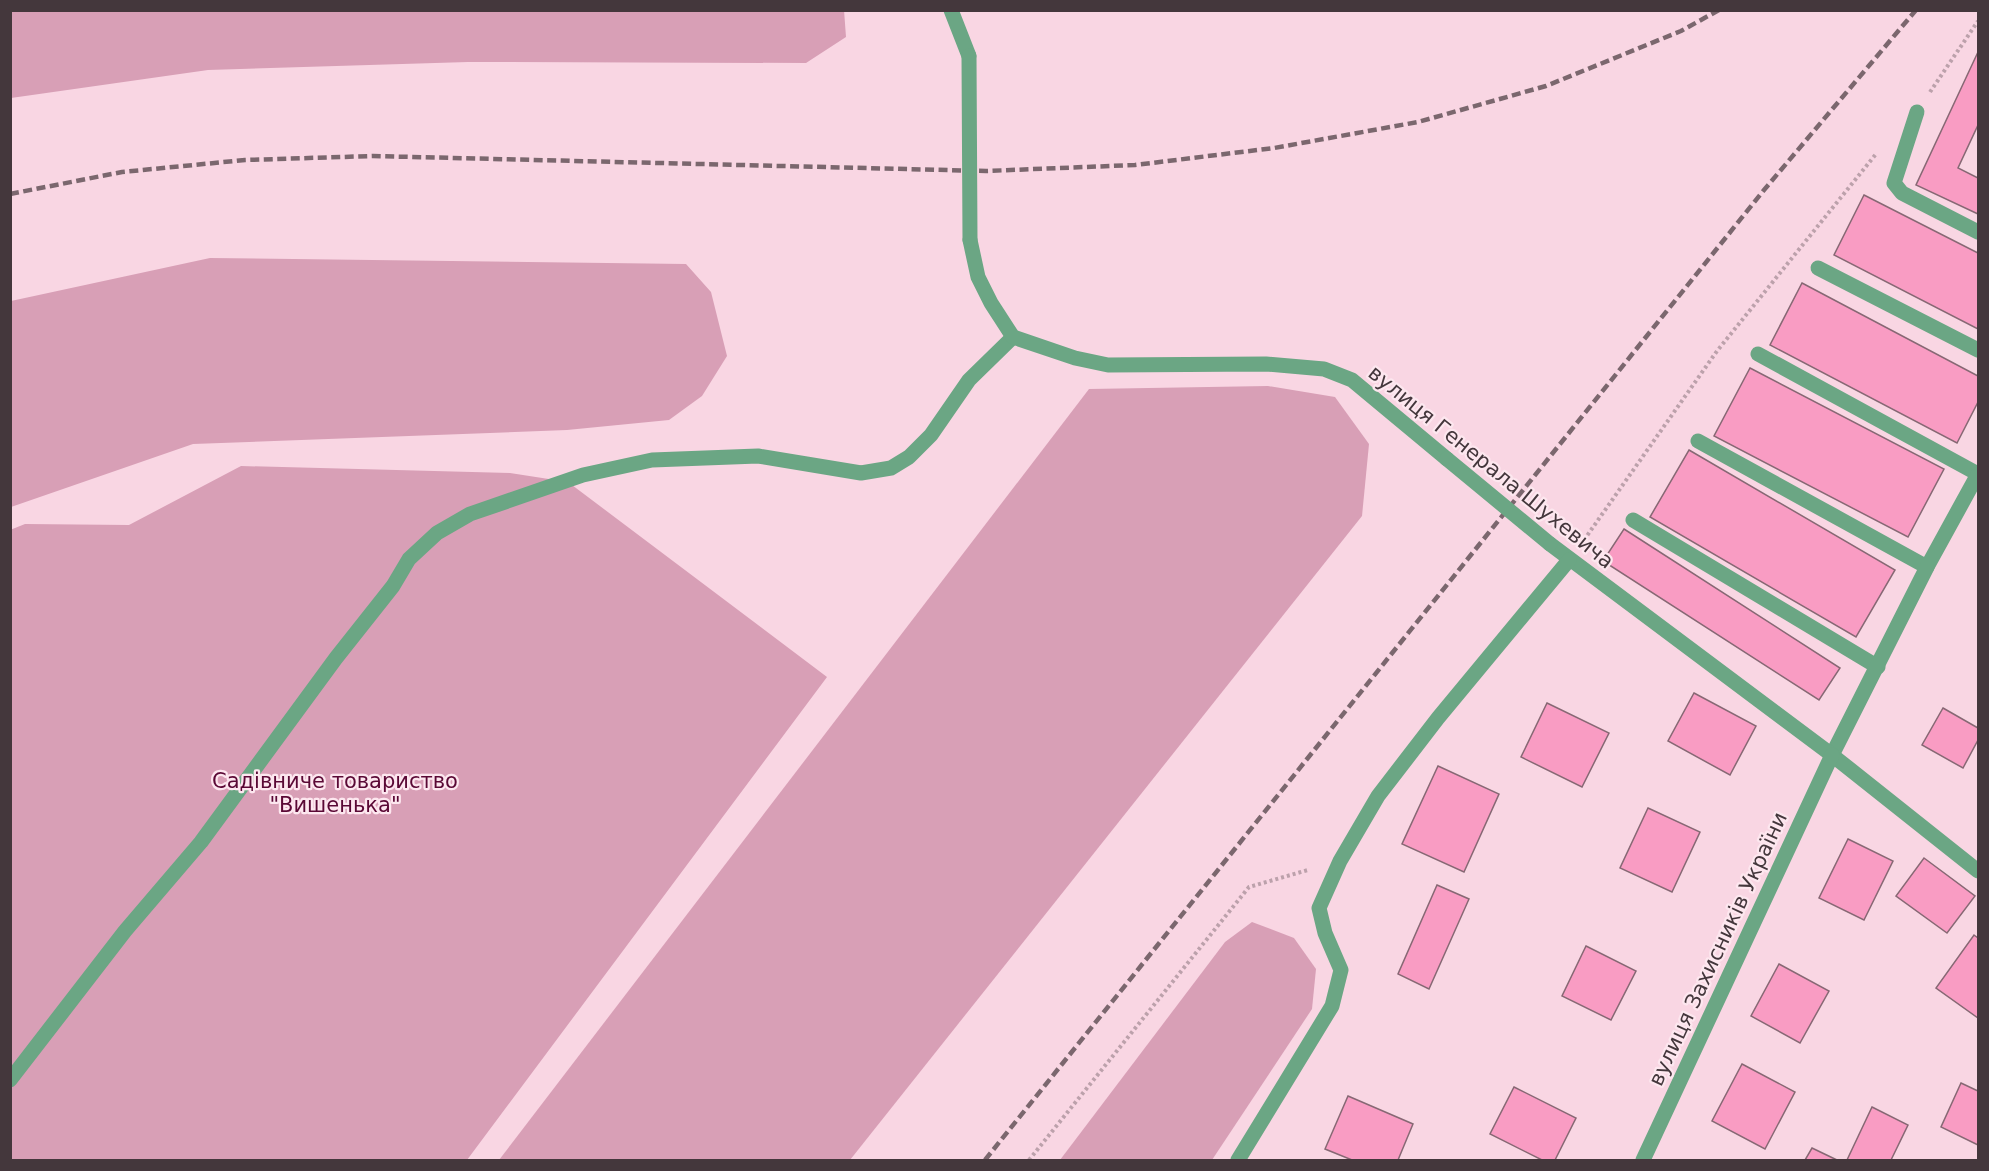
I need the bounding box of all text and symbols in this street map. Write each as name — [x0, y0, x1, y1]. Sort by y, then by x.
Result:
street label: вулиця Генерала Шухевича — [1364, 361, 1618, 573]
park label: Садівниче товариство "Вишенька" — [212, 769, 458, 817]
street label: вулиця Захисників України — [1644, 808, 1792, 1090]

